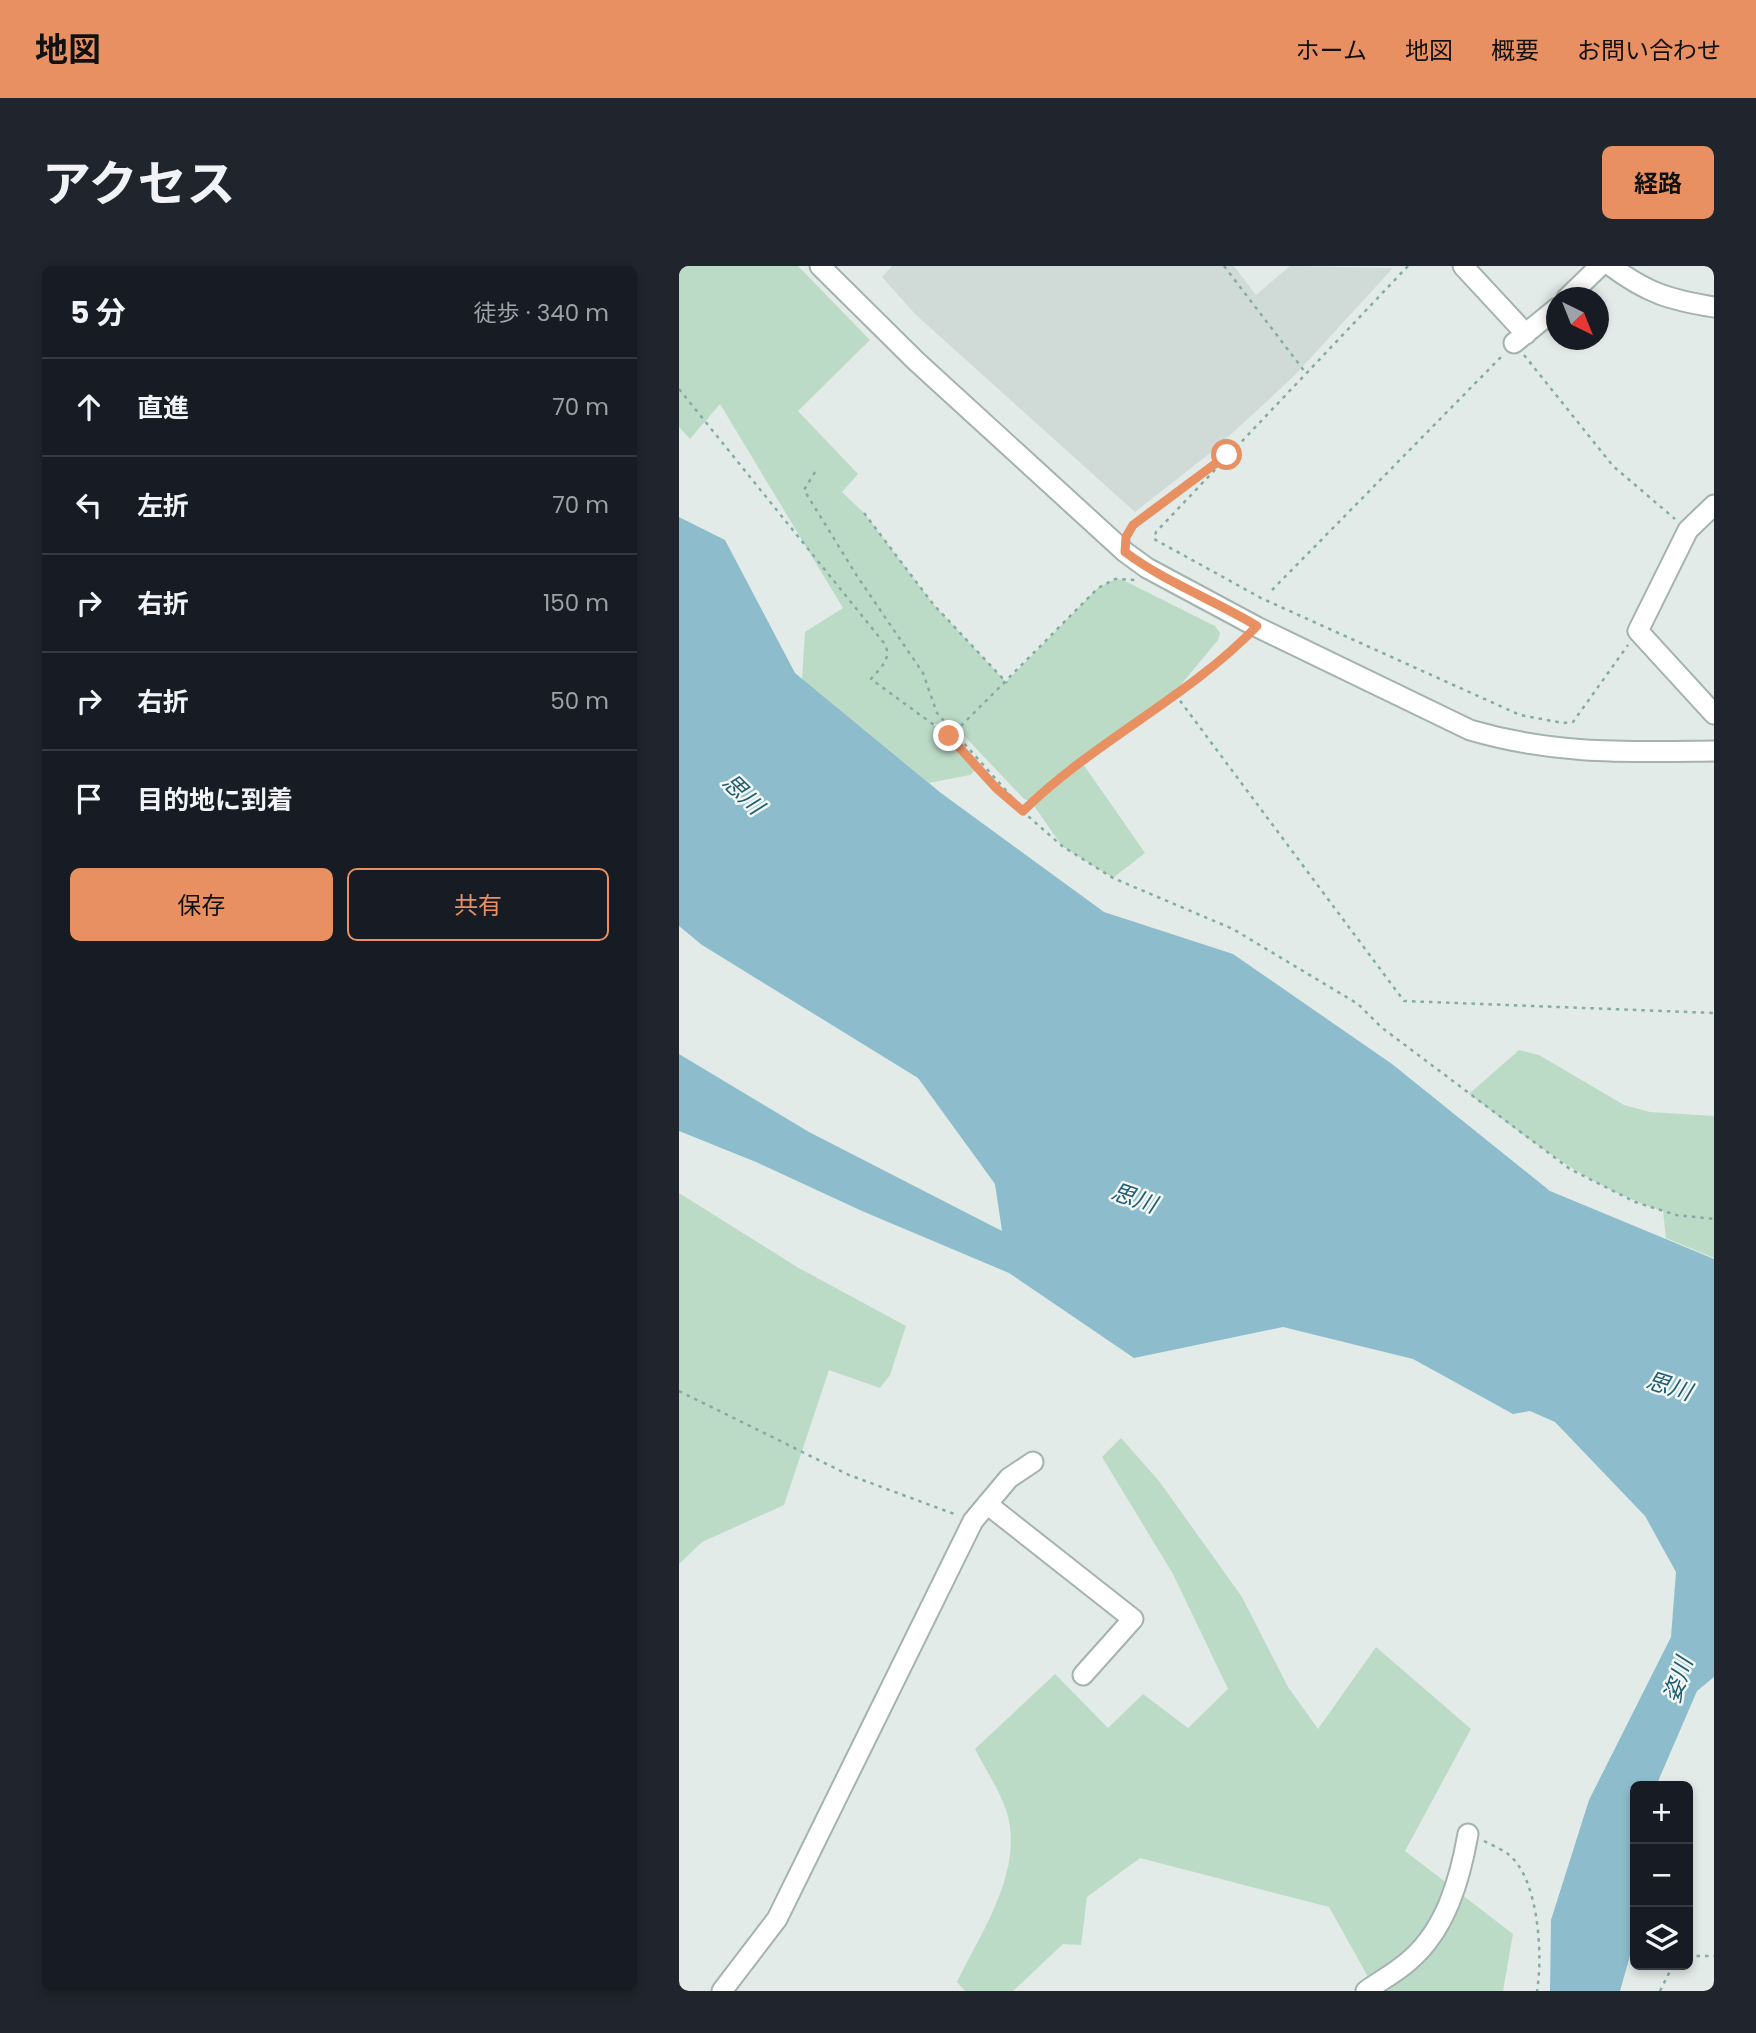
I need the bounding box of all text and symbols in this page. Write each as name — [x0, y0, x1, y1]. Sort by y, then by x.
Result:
text: 地図 — [35, 26, 101, 73]
text: ホーム — [1296, 34, 1367, 67]
text: 地図 — [1405, 34, 1453, 67]
text: 概要 — [1491, 34, 1539, 67]
text: お問い合わせ — [1577, 34, 1721, 67]
button: 経路 — [1602, 146, 1714, 219]
text: アクセス — [42, 150, 236, 218]
north arrow — [1546, 287, 1609, 350]
text: 5 分 — [70, 291, 126, 334]
text: 徒歩 · 340 m — [474, 297, 609, 329]
icon: ahead — [70, 388, 108, 426]
text: 直進 — [137, 390, 189, 426]
text: 70 m — [552, 391, 609, 423]
route start — [1211, 439, 1242, 470]
icon: left — [70, 486, 108, 524]
text: 左折 — [137, 488, 189, 524]
text: 70 m — [552, 489, 609, 521]
icon: right — [70, 584, 108, 622]
text: 右折 — [137, 586, 189, 622]
text: 150 m — [543, 587, 609, 619]
icon: right — [70, 682, 108, 720]
text: 右折 — [137, 684, 189, 720]
text: 50 m — [550, 685, 609, 717]
route end — [933, 720, 964, 751]
water label: 思川 — [715, 767, 773, 824]
icon: arrive — [70, 780, 108, 818]
text: 目的地に到着 — [137, 782, 293, 818]
button: 保存 — [70, 868, 333, 941]
button: 共有 — [347, 868, 609, 941]
water label: 思川 — [1107, 1175, 1164, 1222]
water label: 思川 — [1642, 1364, 1699, 1409]
water label: 姿川 — [1656, 1650, 1701, 1707]
map controls — [1630, 1781, 1693, 1970]
button: + — [1630, 1781, 1693, 1844]
button: − — [1630, 1844, 1693, 1907]
button: layers — [1630, 1907, 1693, 1970]

